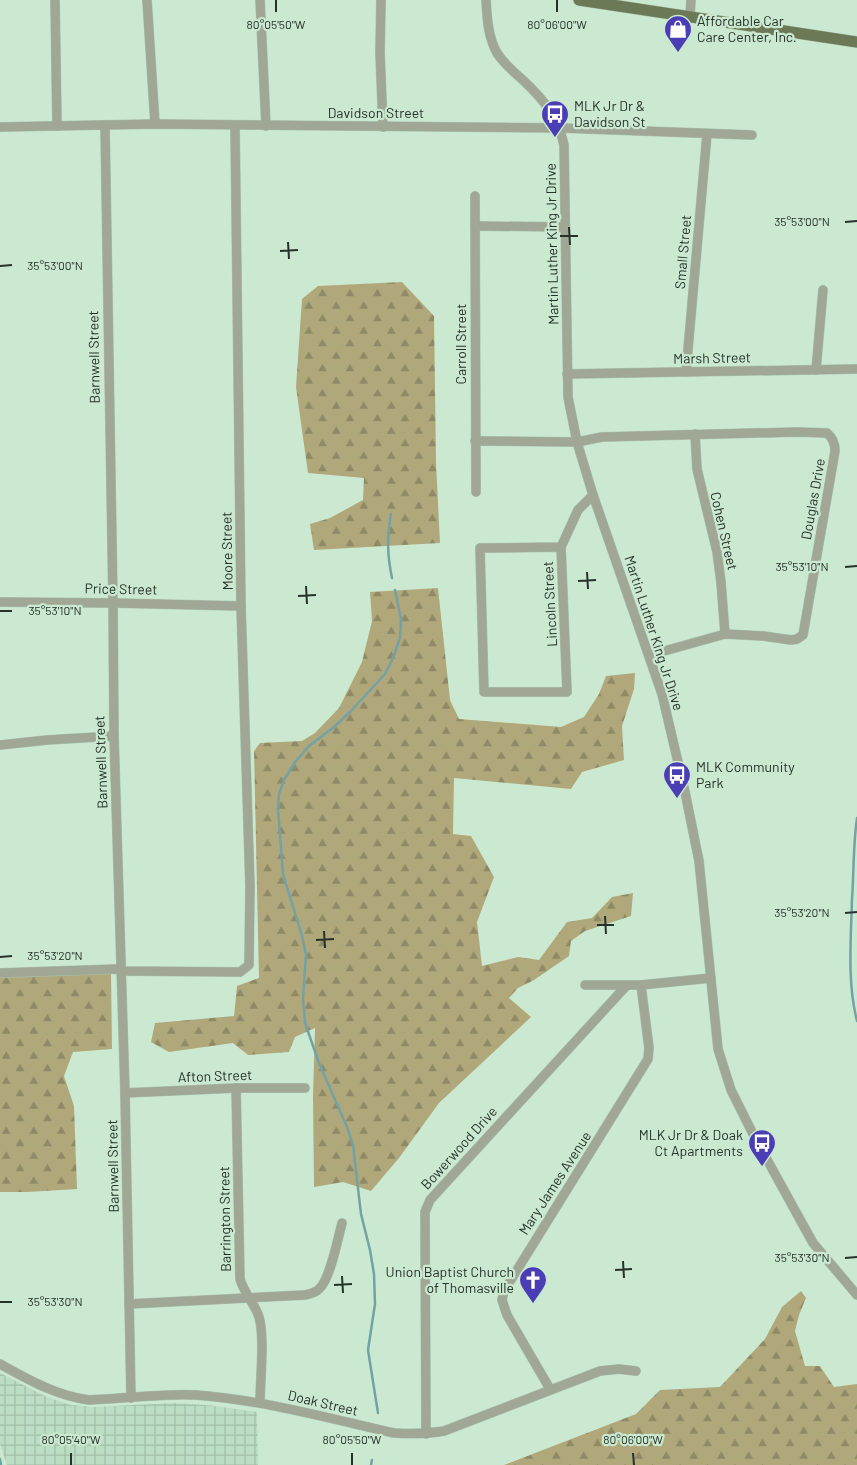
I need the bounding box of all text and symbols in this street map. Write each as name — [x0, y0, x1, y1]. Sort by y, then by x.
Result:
place label: Affordable Car Care Center, Inc. — [697, 12, 797, 45]
shop icon: Affordable Car Care Center, Inc. — [663, 14, 693, 53]
text: 80°05'50"W — [247, 17, 306, 31]
text: 80°06'00"W — [527, 17, 587, 31]
place label: MLK Jr Dr & Davidson St — [574, 97, 645, 130]
bus stop icon: MLK Jr Dr & Davidson St — [540, 99, 570, 138]
street label: Davidson Street — [328, 104, 424, 121]
street label: Martin Luther King Jr Drive — [542, 163, 561, 325]
street label: Small Street — [671, 214, 694, 290]
text: 35°53'00"N — [774, 214, 830, 228]
text: 35°53'00"N — [27, 258, 83, 272]
street label: Carroll Street — [452, 304, 469, 384]
street label: Barnwell Street — [84, 310, 103, 404]
street label: Marsh Street — [673, 348, 751, 367]
street label: Douglas Drive — [797, 457, 828, 541]
street label: Cohen Street — [707, 490, 742, 572]
street label: Moore Street — [217, 511, 236, 591]
street label: Martin Luther King Jr Drive — [621, 553, 688, 712]
text: 35°53'10"N — [775, 559, 829, 573]
street label: Lincoln Street — [539, 561, 560, 647]
street label: Price Street — [85, 579, 157, 598]
text: 35°53'10"N — [28, 603, 82, 617]
street label: Barnwell Street — [90, 715, 111, 809]
place label: MLK Community Park — [696, 758, 795, 791]
bus stop icon: MLK Community Park — [662, 760, 692, 799]
text: 35°53'20"N — [774, 905, 830, 919]
text: 35°53'20"N — [27, 948, 83, 962]
street label: Afton Street — [178, 1066, 252, 1085]
street label: Bowerwood Drive — [417, 1103, 500, 1193]
street label: Barnwell Street — [103, 1119, 122, 1213]
place label: MLK Jr Dr & Doak Ct Apartments — [639, 1126, 743, 1159]
street label: Mary James Avenue — [515, 1128, 594, 1238]
bus stop icon: MLK Jr Dr & Doak Ct Apartments — [747, 1128, 777, 1167]
street label: Barrington Street — [215, 1166, 234, 1272]
text: 35°53'30"N — [774, 1250, 830, 1264]
place label: Union Baptist Church of Thomasville — [386, 1263, 514, 1296]
church icon: Union Baptist Church of Thomasville — [518, 1265, 548, 1304]
text: 35°53'30"N — [27, 1294, 83, 1308]
street label: Doak Street — [286, 1386, 360, 1419]
text: 80°05'40"W — [41, 1432, 101, 1446]
text: 80°05'50"W — [323, 1432, 382, 1446]
text: 80°06'00"W — [603, 1432, 663, 1446]

